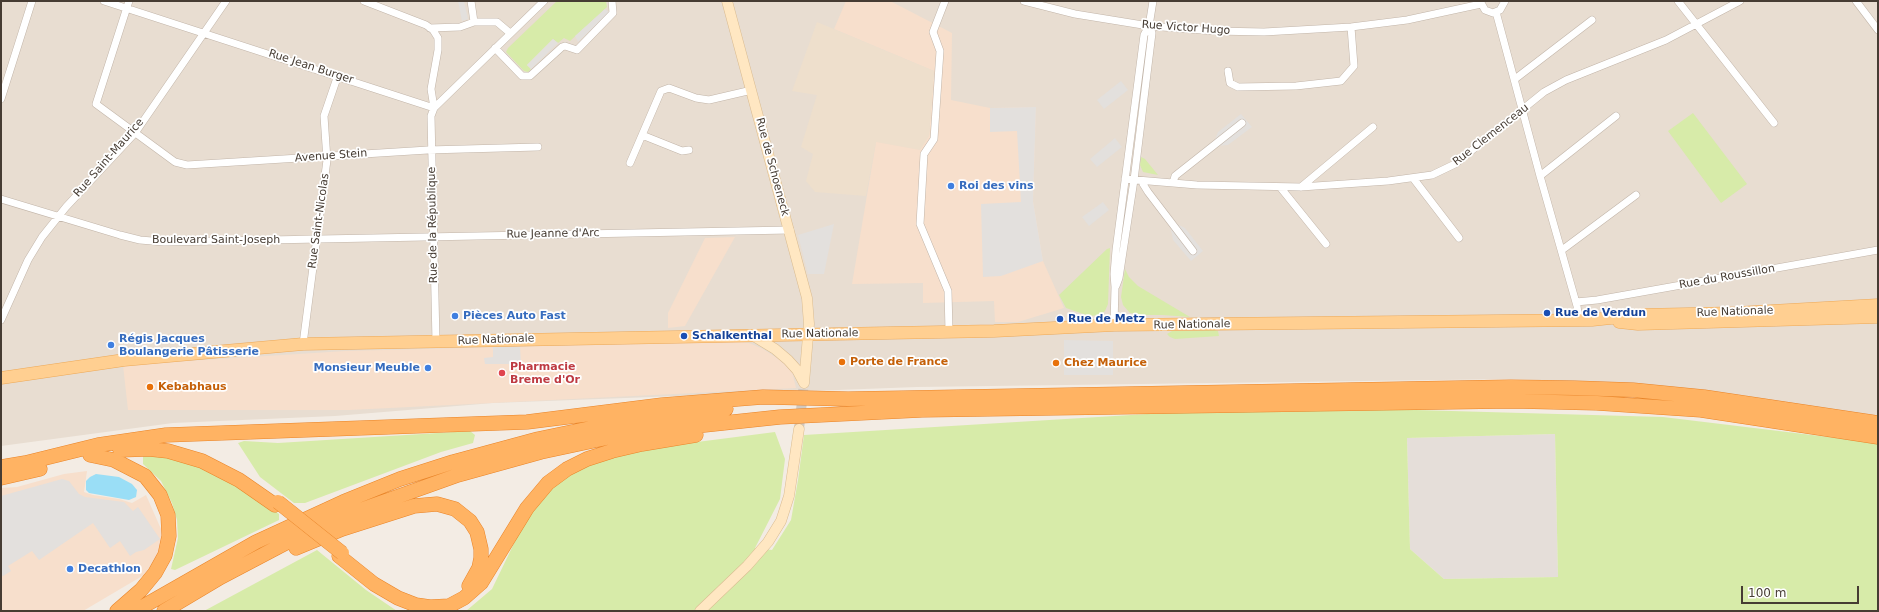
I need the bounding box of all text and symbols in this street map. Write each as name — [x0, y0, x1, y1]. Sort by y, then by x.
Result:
street label: Rue Victor Hugo — [1141, 18, 1231, 38]
street label: Rue Jean Burger — [267, 47, 355, 87]
street label: Rue Clemenceau — [1450, 101, 1532, 169]
street label: Rue Saint-Maurice — [71, 116, 147, 200]
street label: Rue de Schoeneck — [753, 116, 791, 218]
street label: Avenue Stein — [294, 147, 368, 165]
street label: Rue de la République — [425, 167, 441, 283]
street label: Rue Saint-Nicolas — [306, 173, 332, 269]
place label: Roi des vins — [959, 179, 1034, 193]
marker: Roi des vins — [946, 181, 956, 191]
street label: Rue Jeanne d'Arc — [506, 227, 600, 241]
street label: Boulevard Saint-Joseph — [152, 233, 280, 247]
street label: Rue du Roussillon — [1678, 262, 1776, 292]
street label: Rue Nationale — [1696, 304, 1774, 320]
place label: Rue de Verdun — [1555, 306, 1646, 320]
marker: Rue de Verdun — [1542, 308, 1552, 318]
place label: Pièces Auto Fast — [463, 309, 566, 323]
marker: Pièces Auto Fast — [450, 311, 460, 321]
place label: Rue de Metz — [1068, 312, 1145, 326]
marker: Rue de Metz — [1055, 314, 1065, 324]
street label: Rue Nationale — [1153, 318, 1231, 332]
street label: Rue Nationale — [781, 327, 859, 341]
place label: Schalkenthal — [692, 329, 772, 343]
marker: Schalkenthal — [679, 331, 689, 341]
place label: Régis Jacques Boulangerie Pâtisserie — [119, 332, 259, 358]
street label: Rue Nationale — [457, 332, 535, 348]
marker: Régis Jacques Boulangerie Pâtisserie — [106, 340, 116, 350]
place label: Porte de France — [850, 355, 948, 369]
place label: Chez Maurice — [1064, 356, 1147, 370]
marker: Porte de France — [837, 357, 847, 367]
marker: Chez Maurice — [1051, 358, 1061, 368]
place label: Pharmacie Breme d'Or — [510, 360, 580, 386]
place label: Monsieur Meuble — [313, 361, 420, 375]
marker: Monsieur Meuble — [423, 363, 433, 373]
marker: Pharmacie Breme d'Or — [497, 368, 507, 378]
place label: Kebabhaus — [158, 380, 227, 394]
marker: Kebabhaus — [145, 382, 155, 392]
place label: Decathlon — [78, 562, 141, 576]
marker: Decathlon — [65, 564, 75, 574]
scale bar — [1743, 578, 1861, 604]
text: 100 m — [1748, 586, 1786, 600]

